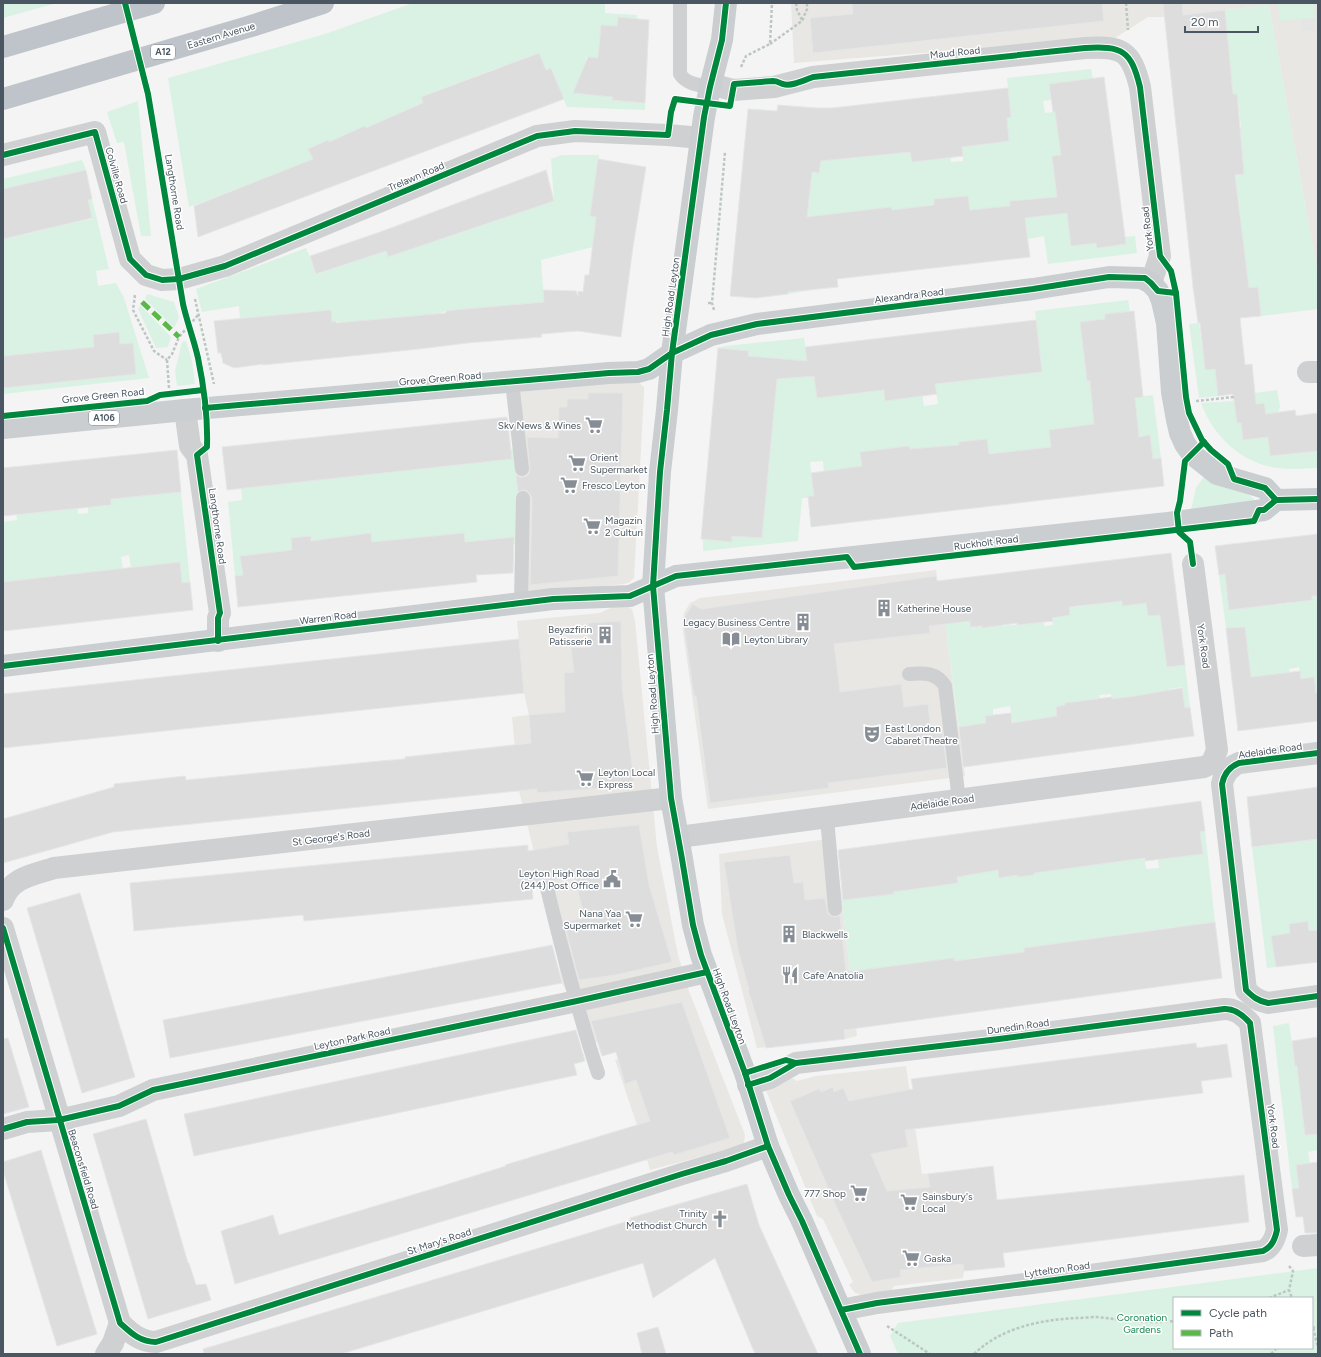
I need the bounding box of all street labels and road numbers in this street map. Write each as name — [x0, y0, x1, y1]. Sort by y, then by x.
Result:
street label: Eastern Avenue — [186, 19, 257, 52]
street label: Maud Road — [929, 43, 981, 62]
road number: A12 — [151, 45, 175, 59]
street label: Colville Road — [102, 145, 131, 205]
street label: Langthorne Road — [162, 153, 187, 231]
street label: Trelawn Road — [386, 159, 446, 194]
street label: York Road — [1138, 206, 1157, 252]
street label: High Road Leyton — [658, 256, 683, 338]
street label: Alexandra Road — [874, 285, 945, 306]
street label: Grove Green Road — [398, 368, 482, 389]
street label: Grove Green Road — [61, 385, 145, 406]
road number: A106 — [89, 411, 119, 425]
street label: Langthorne Road — [206, 487, 229, 565]
street label: Ruckholt Road — [953, 532, 1019, 553]
street label: Warren Road — [299, 608, 358, 627]
street label: York Road — [1194, 623, 1213, 669]
street label: High Road Leyton — [643, 653, 662, 734]
street label: Adelaide Road — [1237, 740, 1303, 761]
street label: Adelaide Road — [909, 792, 975, 813]
street label: St George's Road — [291, 826, 371, 849]
street label: High Road Leyton — [710, 966, 749, 1046]
street label: Dunedin Road — [986, 1016, 1050, 1037]
street label: Leyton Park Road — [313, 1024, 392, 1053]
street label: York Road — [1264, 1103, 1283, 1149]
street label: Beaconsfield Road — [65, 1127, 102, 1211]
street label: St Mary's Road — [405, 1225, 473, 1258]
street label: Lyttelton Road — [1023, 1258, 1091, 1281]

